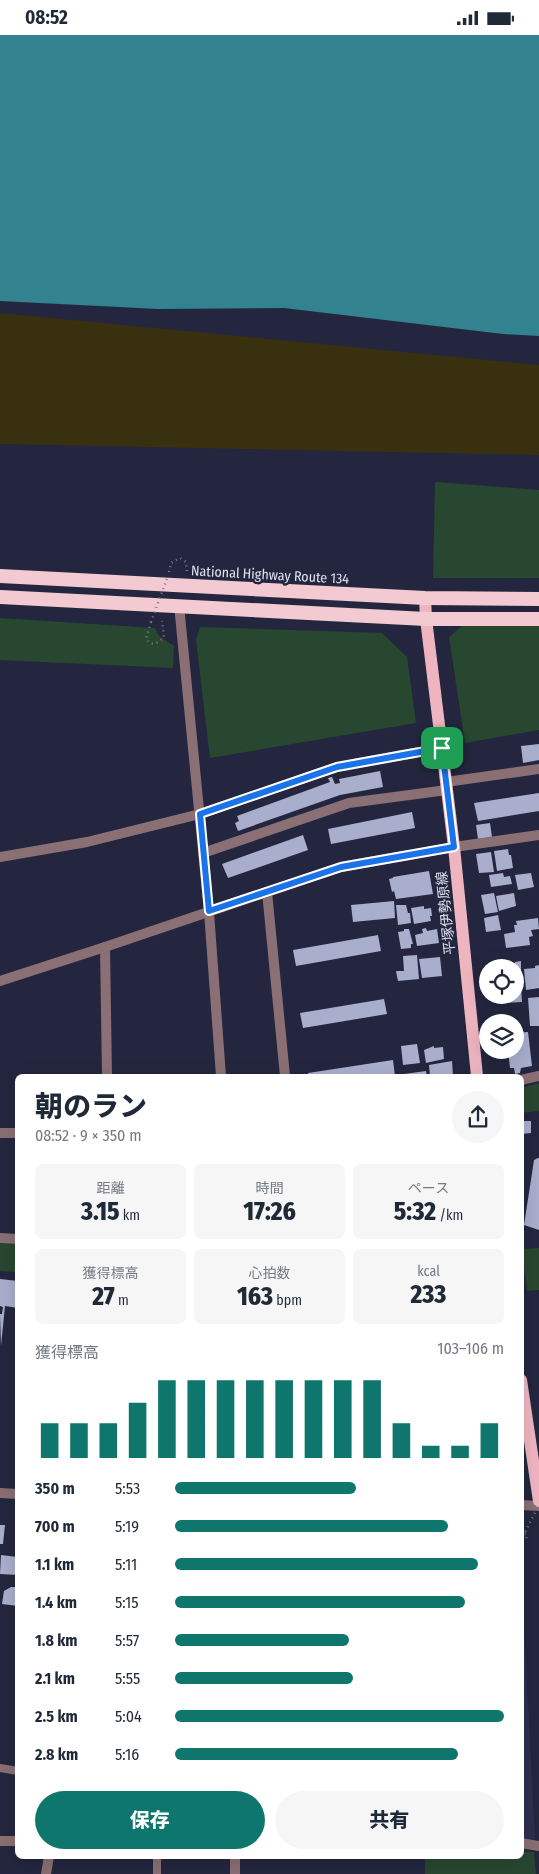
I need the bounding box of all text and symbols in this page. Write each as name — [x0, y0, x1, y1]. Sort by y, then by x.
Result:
text: 08:52 — [25, 6, 68, 29]
street label: National Highway Route 134 — [191, 562, 350, 588]
pin — [421, 727, 463, 769]
icon: arrive — [428, 734, 456, 762]
street label: 平塚伊勢原線 — [433, 870, 459, 956]
map controls — [479, 959, 524, 1059]
button: locate — [479, 959, 524, 1004]
button: layers — [479, 1014, 524, 1059]
text: 朝のラン — [35, 1090, 147, 1123]
button: share — [452, 1091, 504, 1143]
text: 08:52 · 9 × 350 m — [35, 1126, 141, 1145]
text: 距離 — [97, 1180, 125, 1197]
text: 時間 — [256, 1180, 284, 1197]
text: ペース — [408, 1180, 449, 1197]
text: 3.15 — [81, 1197, 120, 1227]
text: 17:26 — [243, 1197, 296, 1227]
text: 5:32 — [394, 1197, 436, 1227]
text: km — [120, 1207, 140, 1224]
text: /km — [436, 1207, 463, 1224]
text: kcal — [417, 1263, 440, 1280]
text: 獲得標高 — [83, 1265, 139, 1282]
text: 心拍数 — [249, 1265, 291, 1282]
text: 233 — [411, 1280, 446, 1310]
text: 27 — [92, 1282, 115, 1312]
text: 163 — [237, 1282, 273, 1312]
text: m — [115, 1292, 129, 1309]
text: bpm — [273, 1292, 302, 1309]
text: 103–106 m — [437, 1339, 504, 1358]
text: 獲得標高 — [35, 1343, 99, 1362]
text: 350 m — [35, 1479, 75, 1498]
text: 5:53 — [115, 1479, 140, 1498]
text: 700 m — [35, 1517, 75, 1536]
text: 5:19 — [115, 1517, 139, 1536]
text: 1.1 km — [35, 1555, 74, 1574]
text: 5:11 — [115, 1555, 137, 1574]
text: 1.4 km — [35, 1593, 77, 1612]
text: 5:15 — [115, 1593, 139, 1612]
text: 1.8 km — [35, 1631, 78, 1650]
text: 5:57 — [115, 1631, 139, 1650]
text: 2.1 km — [35, 1669, 75, 1688]
text: 5:55 — [115, 1669, 140, 1688]
text: 2.5 km — [35, 1707, 78, 1726]
text: 5:04 — [115, 1707, 142, 1726]
text: 2.8 km — [35, 1745, 78, 1764]
text: 5:16 — [115, 1745, 139, 1764]
button: 保存 — [35, 1791, 265, 1849]
button: 共有 — [275, 1791, 504, 1849]

